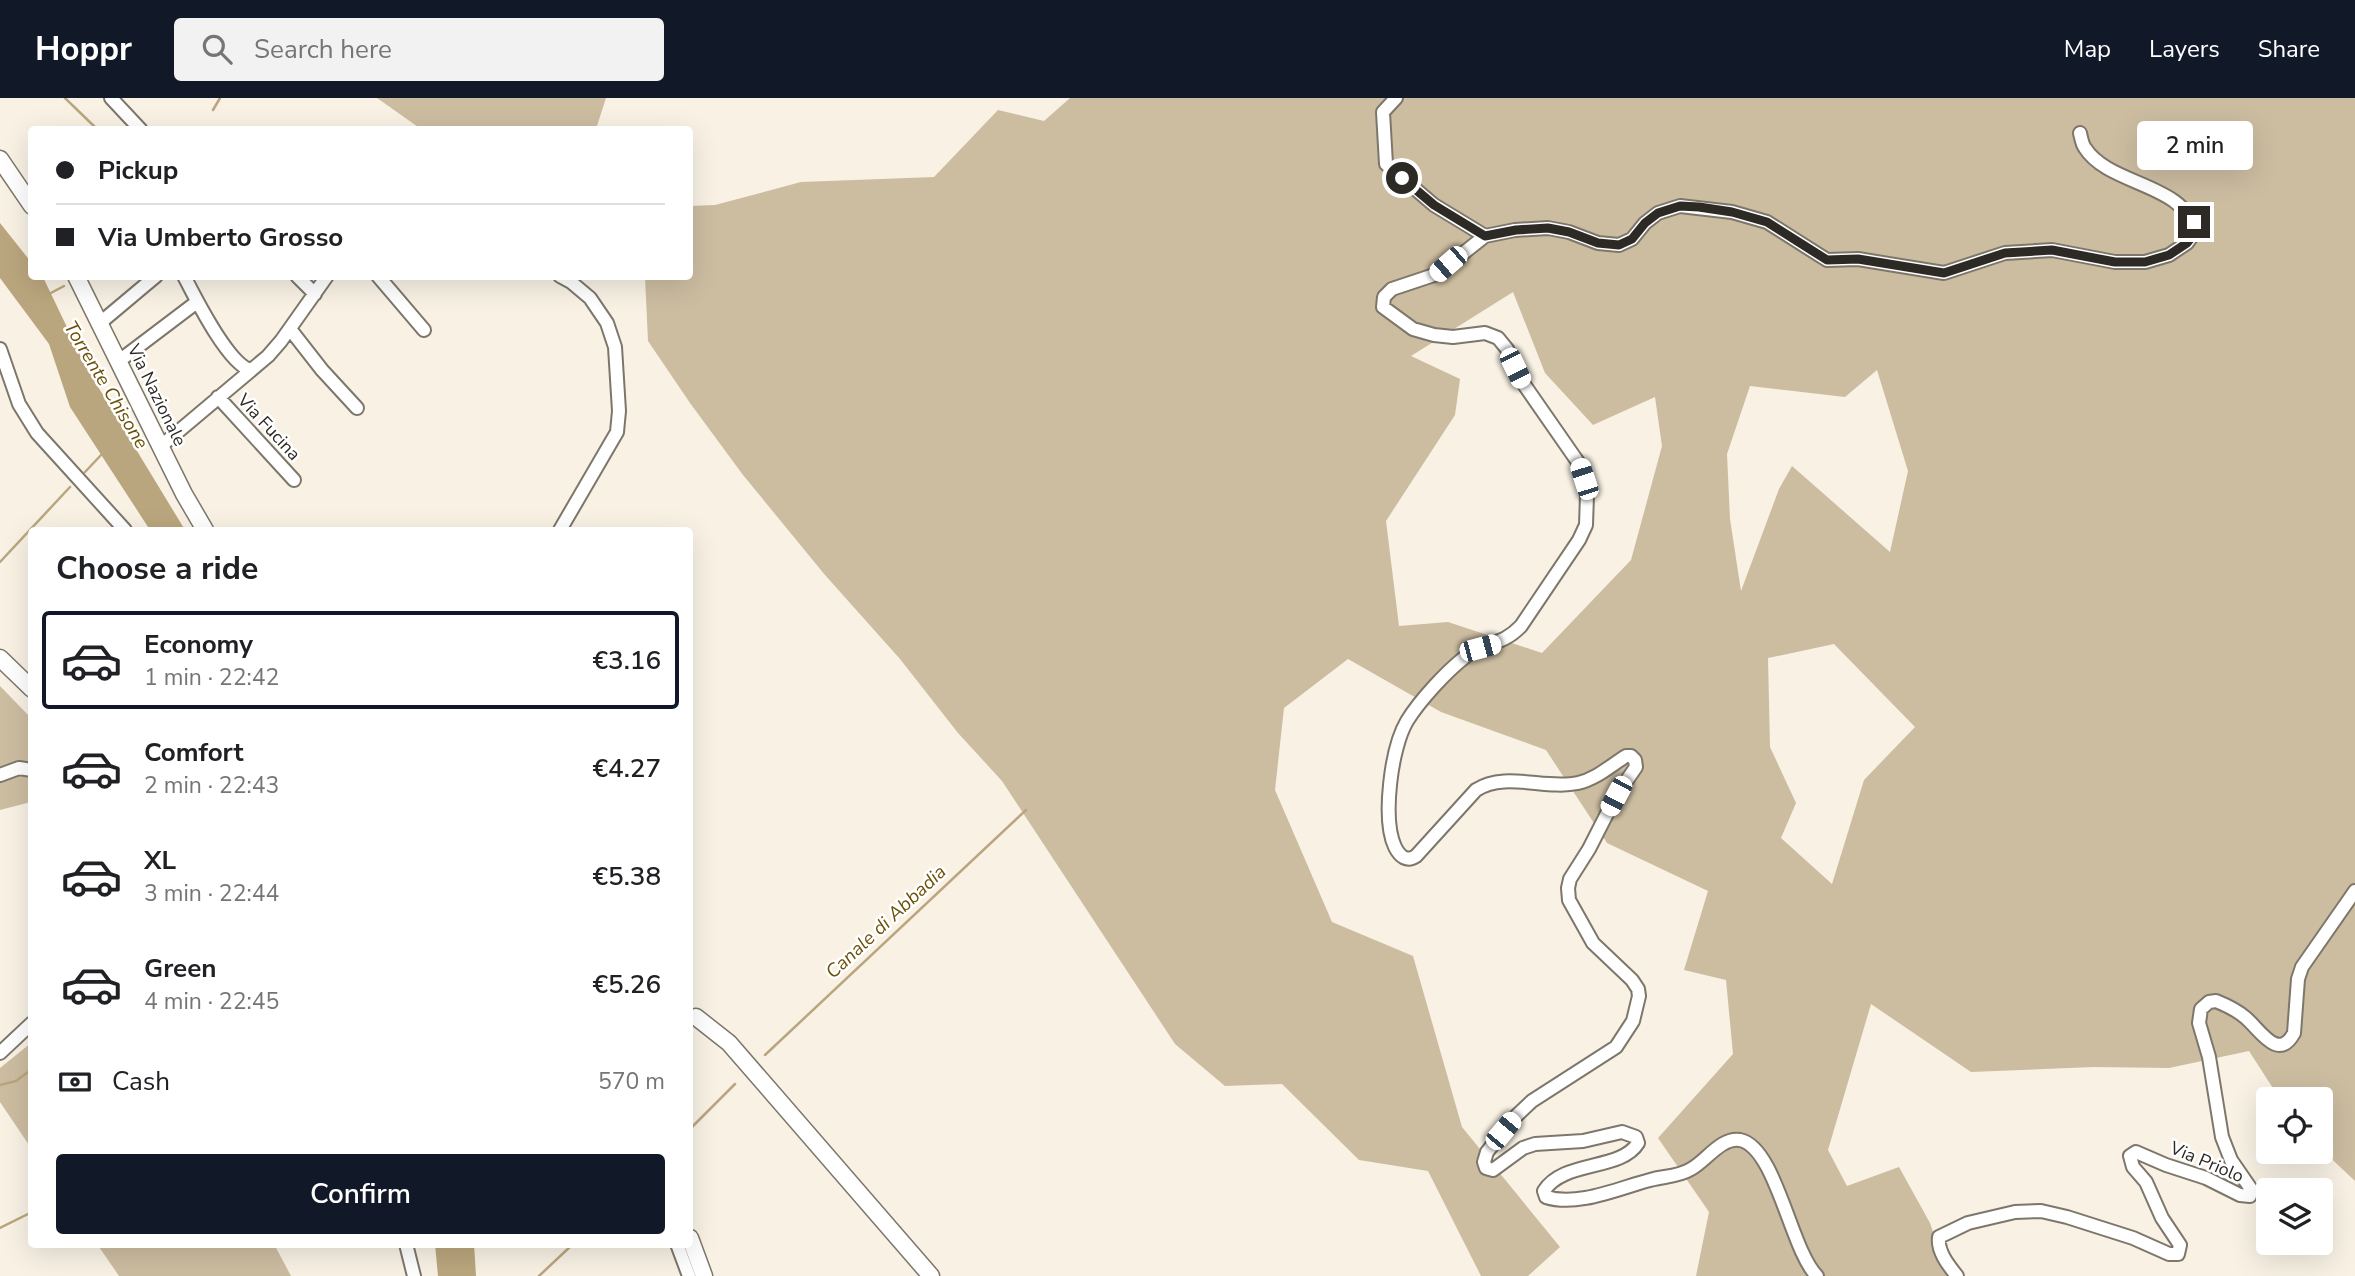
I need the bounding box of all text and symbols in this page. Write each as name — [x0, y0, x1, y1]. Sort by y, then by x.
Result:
search box — [174, 18, 664, 81]
text: Hoppr — [35, 27, 132, 72]
icon: search — [198, 30, 236, 68]
text: Search here — [254, 32, 392, 67]
text: Map — [2064, 33, 2111, 65]
text: Layers — [2149, 33, 2220, 65]
text: Share — [2258, 33, 2320, 65]
callout: 2 min — [2136, 121, 2252, 170]
text: 2 min — [2166, 130, 2224, 161]
text: Pickup — [98, 153, 178, 188]
route start — [1386, 162, 1418, 194]
route end — [2178, 206, 2210, 238]
text: Via Umberto Grosso — [98, 220, 343, 255]
car — [1426, 242, 1471, 286]
water label: Torrente Chisone — [57, 316, 155, 454]
street label: Via Nazionale — [122, 339, 192, 450]
car — [1497, 345, 1534, 391]
street label: Via Fucina — [231, 388, 306, 465]
car — [1568, 456, 1601, 502]
text: Choose a ride — [56, 547, 258, 590]
text: Economy — [144, 627, 253, 662]
icon: car — [60, 629, 123, 692]
car — [1457, 632, 1504, 664]
text: €3.16 — [592, 643, 661, 678]
text: 1 min · 22:42 — [144, 662, 279, 693]
text: Comfort — [144, 735, 244, 770]
icon: car — [60, 737, 123, 800]
text: €4.27 — [592, 751, 661, 786]
text: 2 min · 22:43 — [144, 770, 279, 801]
car — [1597, 773, 1636, 819]
text: XL — [144, 843, 176, 878]
icon: car — [60, 845, 123, 908]
text: €5.38 — [592, 859, 661, 894]
water label: Canale di Abbadia — [820, 859, 952, 985]
text: 3 min · 22:44 — [144, 878, 279, 909]
text: Green — [144, 951, 217, 986]
icon: car — [60, 953, 123, 1016]
text: €5.26 — [592, 967, 661, 1002]
text: 4 min · 22:45 — [144, 986, 279, 1017]
icon: cash — [56, 1063, 94, 1101]
text: Cash — [112, 1064, 170, 1099]
text: 570 m — [598, 1066, 665, 1097]
map controls — [2256, 1087, 2333, 1255]
button: locate — [2256, 1087, 2333, 1164]
car — [1482, 1108, 1525, 1154]
street label: Via Priolo — [2166, 1135, 2248, 1188]
button: Confirm — [56, 1154, 665, 1234]
button: layers — [2256, 1178, 2333, 1255]

